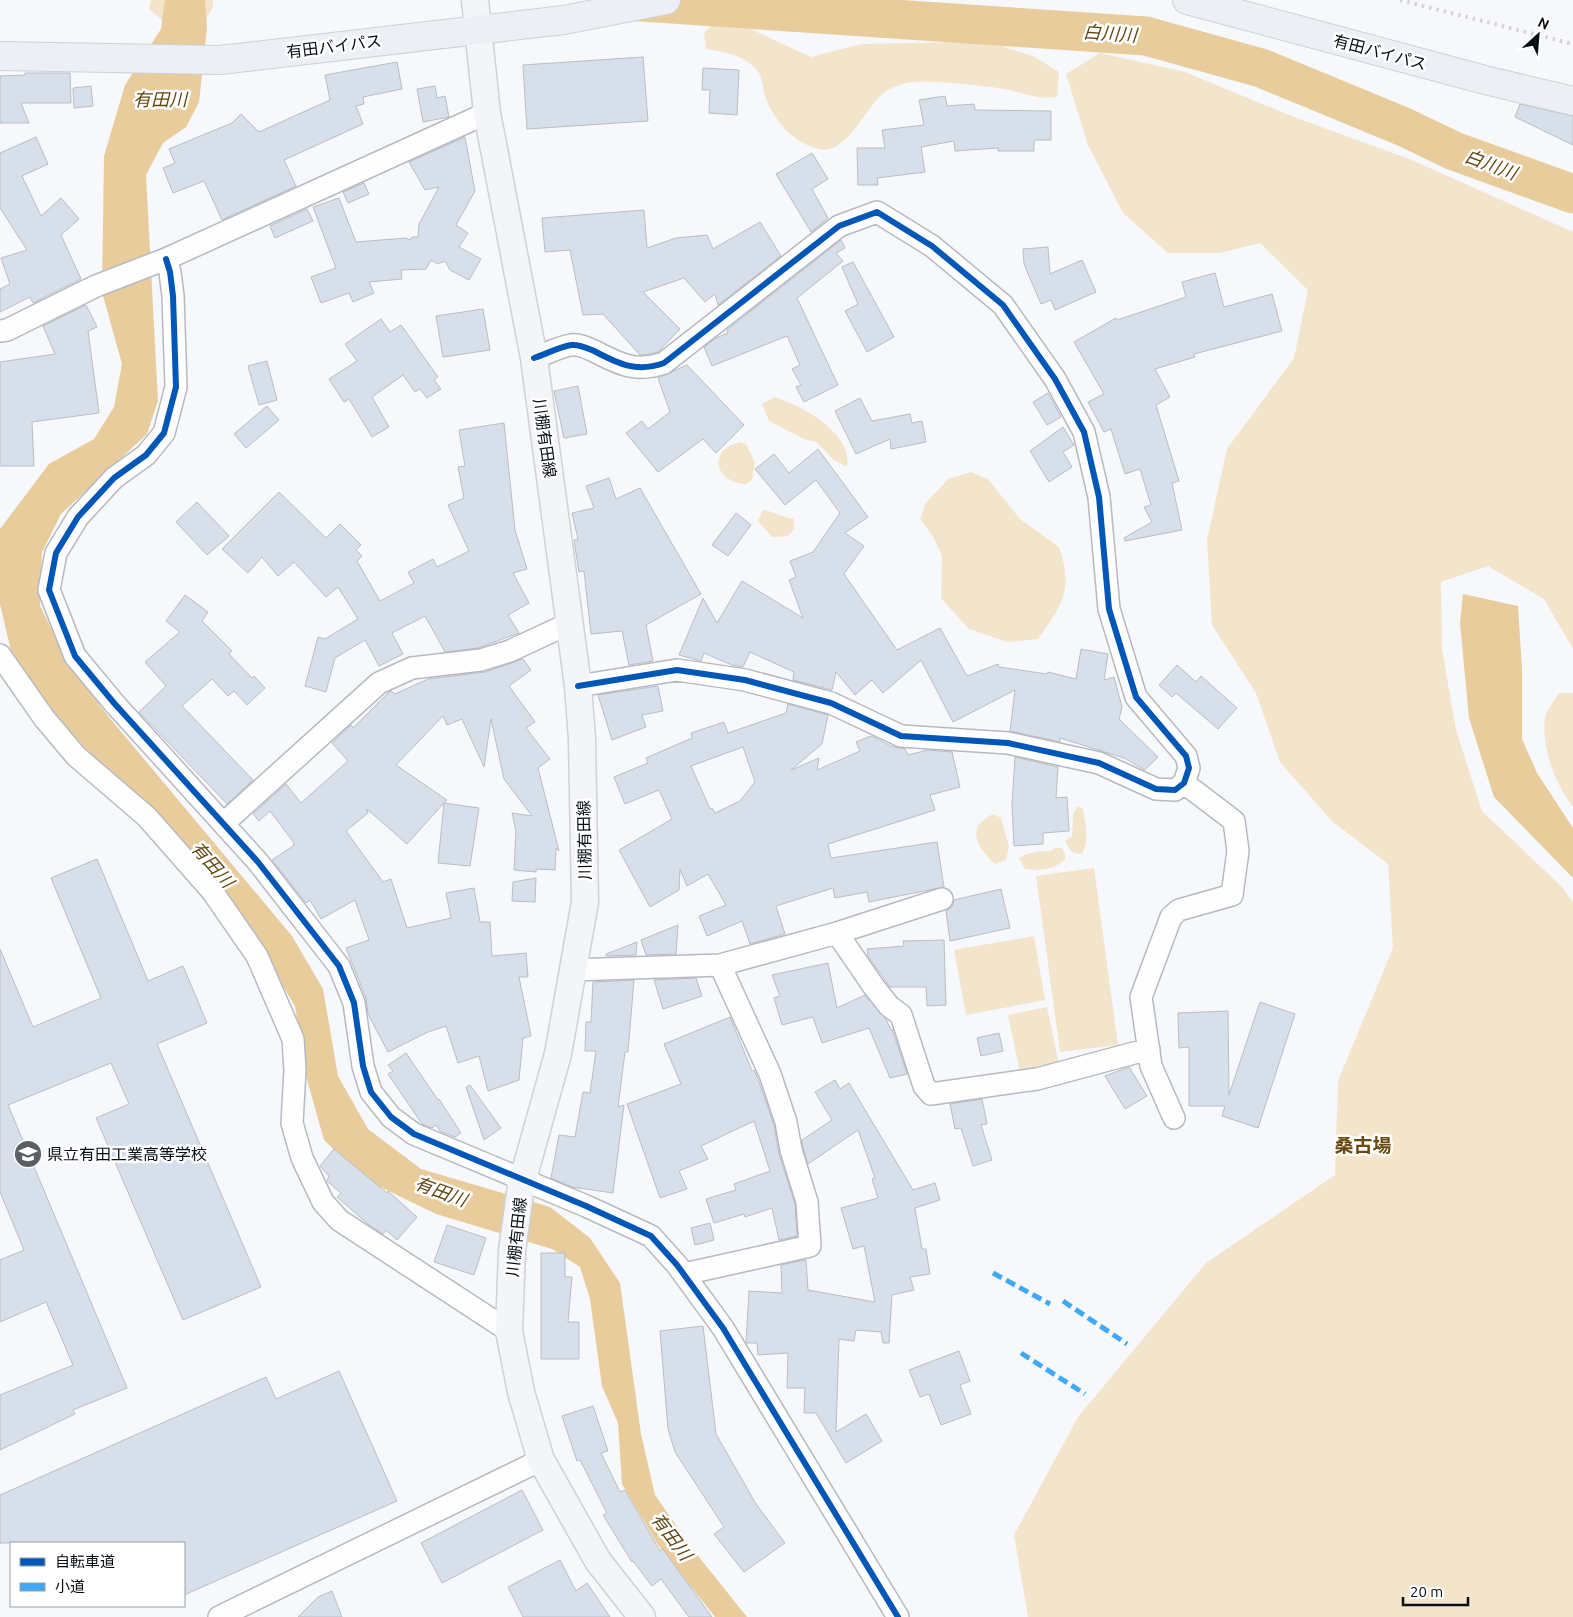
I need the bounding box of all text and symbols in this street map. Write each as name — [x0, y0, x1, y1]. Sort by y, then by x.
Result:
north arrow — [1513, 10, 1563, 60]
text: N — [1535, 14, 1552, 33]
water label: 白川川 — [1082, 21, 1140, 45]
street label: 有田バイパス — [285, 31, 383, 61]
street label: 有田バイパス — [1331, 31, 1429, 73]
water label: 有田川 — [133, 89, 189, 109]
water label: 白川川 — [1462, 145, 1522, 183]
street label: 川棚有田線 — [531, 397, 559, 479]
street label: 川棚有田線 — [574, 800, 594, 880]
water label: 有田川 — [188, 837, 240, 892]
district label: 桑古場 — [1334, 1134, 1392, 1156]
school or university icon: 県立有田工業高等学校 — [13, 1139, 43, 1169]
place label: 県立有田工業高等学校 — [47, 1145, 207, 1163]
water label: 有田川 — [412, 1172, 472, 1210]
street label: 川棚有田線 — [503, 1196, 529, 1278]
water label: 有田川 — [648, 1508, 697, 1565]
legend — [10, 1542, 185, 1607]
text: 自転車道 — [55, 1553, 115, 1570]
scale bar — [1403, 1574, 1468, 1606]
text: 小道 — [55, 1578, 85, 1595]
text: 20 m — [1410, 1583, 1443, 1600]

